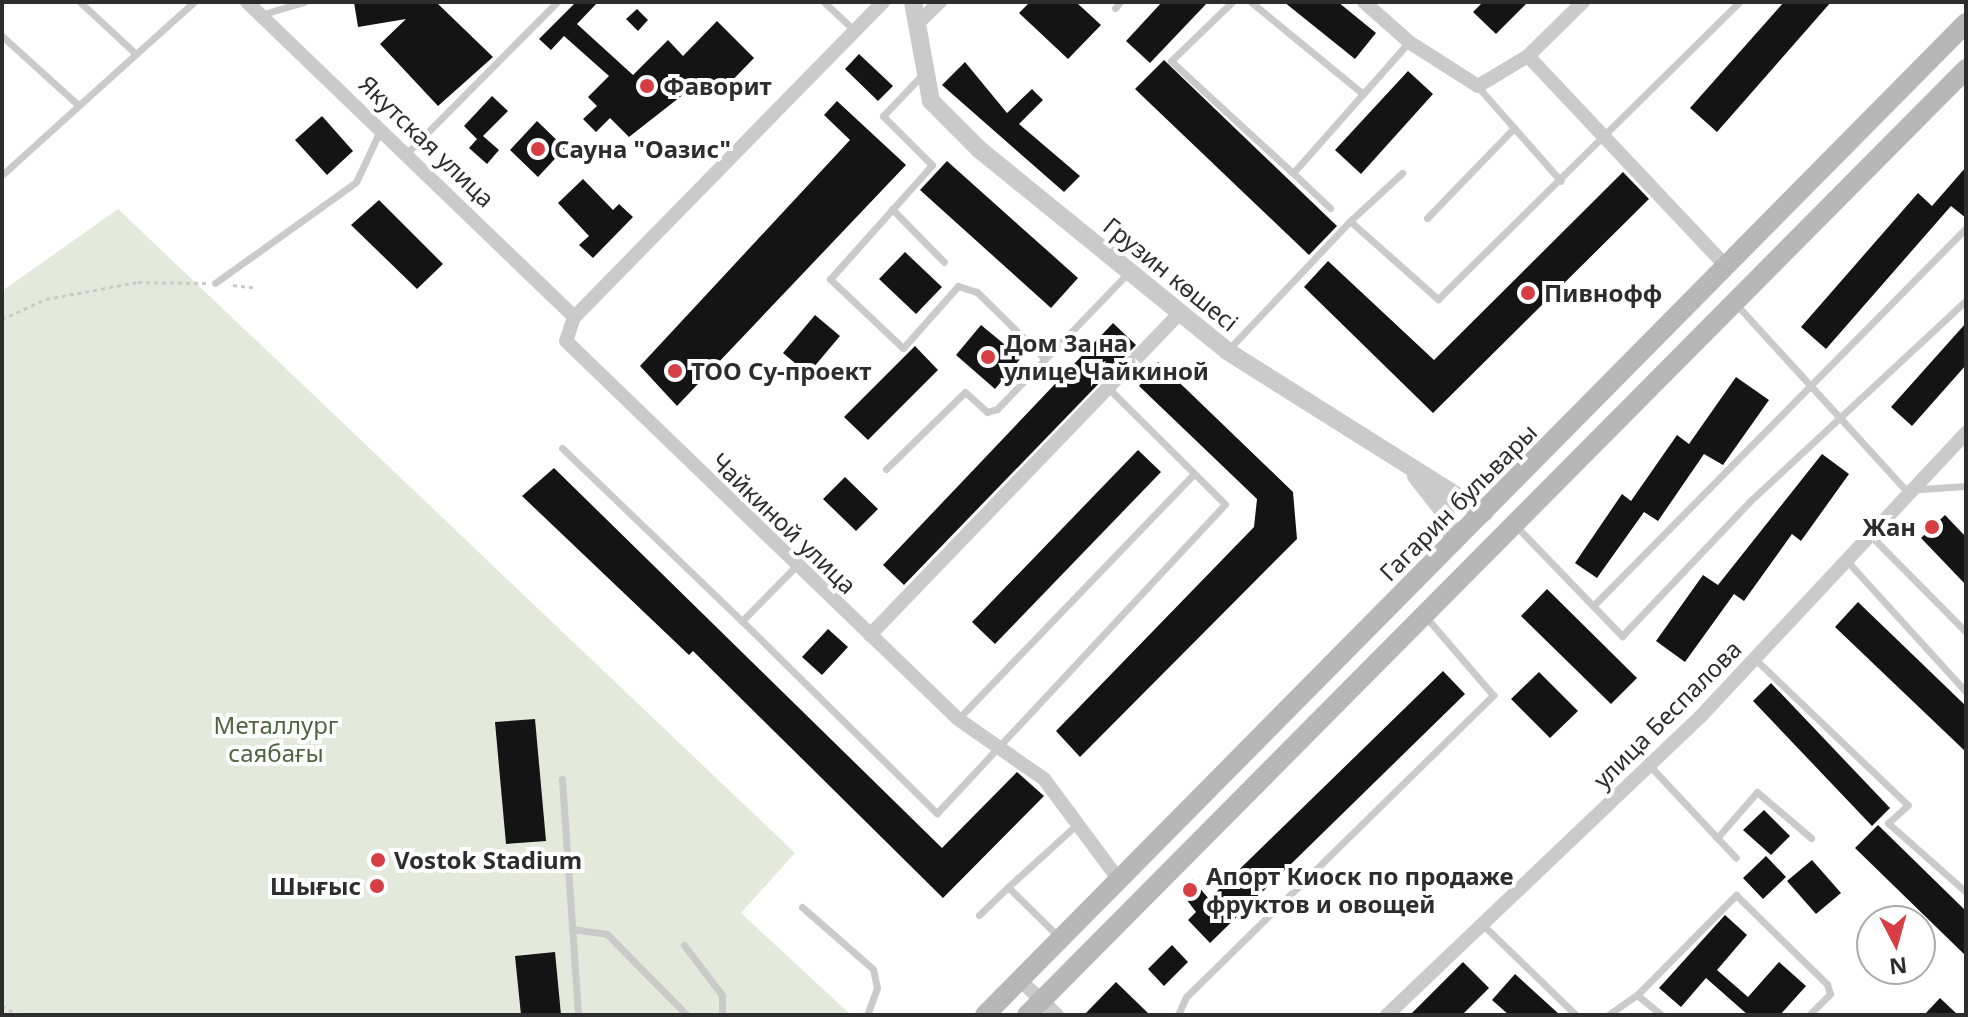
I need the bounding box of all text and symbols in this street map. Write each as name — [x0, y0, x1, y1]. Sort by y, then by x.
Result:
street label: Якутская улица — [353, 69, 501, 213]
place label: Фаворит — [663, 72, 772, 100]
marker: Фаворит — [638, 77, 656, 95]
place label: Сауна "Оазис" — [554, 135, 731, 163]
marker: Сауна "Оазис" — [529, 140, 547, 158]
street label: Грузин көшесі — [1098, 211, 1244, 337]
place label: Пивнофф — [1544, 279, 1662, 307]
marker: Пивнофф — [1519, 284, 1537, 302]
place label: Дом 3а на улице Чайкиной — [1004, 329, 1209, 385]
marker: Дом 3а на улице Чайкиной — [979, 348, 997, 366]
place label: ТОО Су-проект — [691, 357, 871, 385]
marker: ТОО Су-проект — [666, 362, 684, 380]
street label: Гагарин бульвары — [1373, 417, 1543, 587]
street label: Чайкиной улица — [706, 447, 862, 599]
place label: Жан — [1862, 513, 1916, 541]
marker: Жан — [1923, 518, 1941, 536]
street label: улица Беспалова — [1587, 634, 1747, 794]
park label: Металлург саябағы — [214, 711, 338, 767]
place label: Vostok Stadium — [394, 846, 582, 874]
marker: Vostok Stadium — [369, 851, 387, 869]
place label: Апорт Киоск по продаже фруктов и овощей — [1206, 862, 1513, 918]
place label: Шығыс — [270, 872, 361, 900]
marker: Шығыс — [368, 877, 386, 895]
marker: Апорт Киоск по продаже фруктов и овощей — [1181, 881, 1199, 899]
north arrow — [1856, 905, 1936, 985]
text: N — [1888, 951, 1909, 983]

